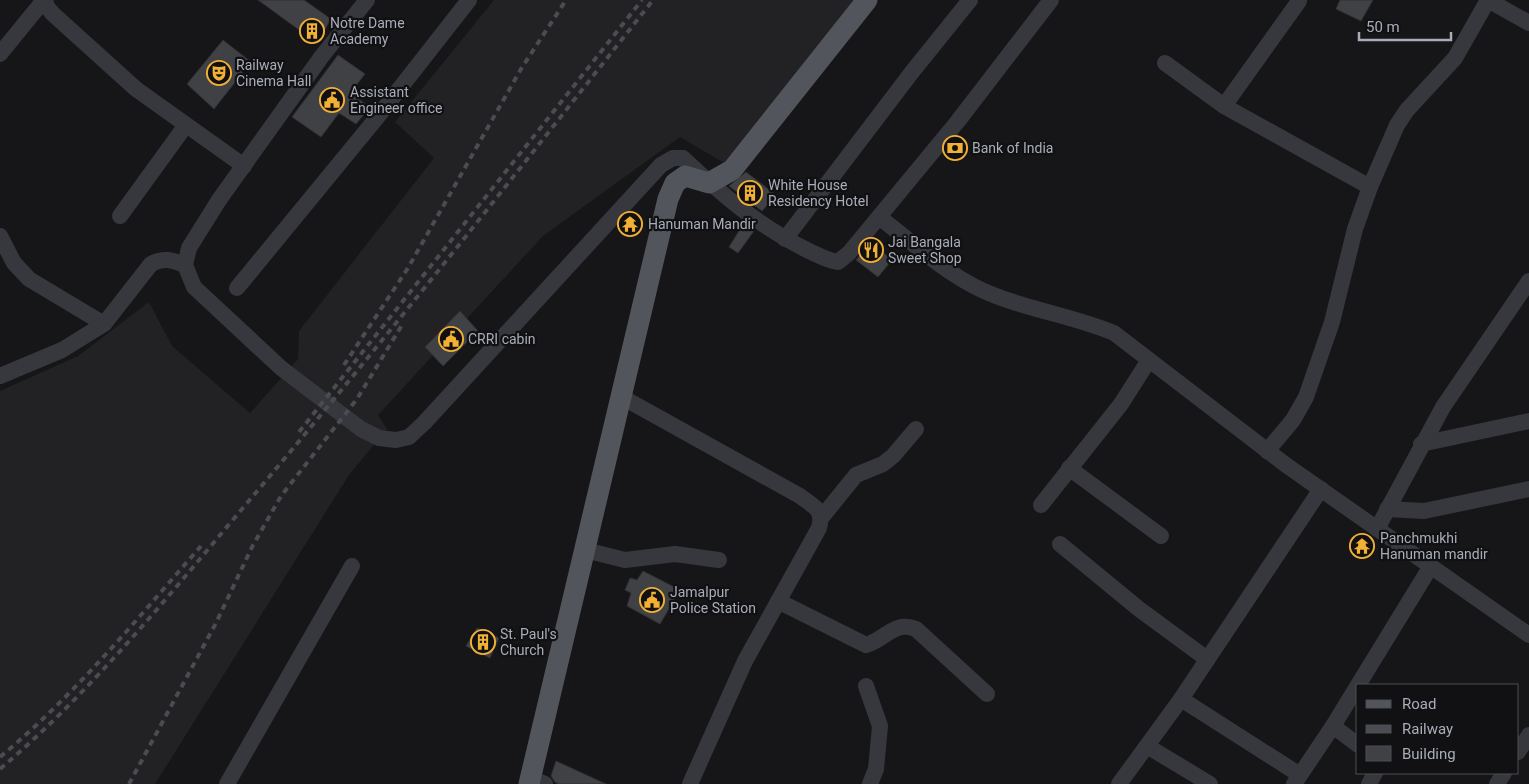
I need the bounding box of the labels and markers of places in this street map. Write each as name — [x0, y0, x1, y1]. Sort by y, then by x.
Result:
place label: Notre Dame Academy — [330, 15, 405, 47]
building icon: Notre Dame Academy — [299, 18, 325, 44]
place label: Railway Cinema Hall — [236, 57, 311, 89]
theatre icon: Railway Cinema Hall — [206, 60, 232, 86]
place label: Assistant Engineer office — [350, 84, 442, 116]
public building icon: Assistant Engineer office — [319, 87, 345, 113]
bank icon: Bank of India — [942, 135, 968, 161]
place label: Bank of India — [972, 140, 1053, 156]
place label: White House Residency Hotel — [768, 177, 869, 209]
building icon: White House Residency Hotel — [737, 180, 763, 206]
temple icon: Hanuman Mandir — [617, 211, 643, 237]
place label: Hanuman Mandir — [648, 216, 756, 232]
place label: Jai Bangala Sweet Shop — [888, 234, 962, 266]
restaurant icon: Jai Bangala Sweet Shop — [858, 237, 884, 263]
public building icon: CRRI cabin — [438, 326, 464, 352]
place label: CRRI cabin — [468, 331, 536, 347]
place label: Panchmukhi Hanuman mandir — [1380, 530, 1488, 562]
temple icon: Panchmukhi Hanuman mandir — [1349, 533, 1375, 559]
place label: Jamalpur Police Station — [670, 584, 756, 616]
public building icon: Jamalpur Police Station — [639, 587, 665, 613]
place label: St. Paul's Church — [500, 626, 557, 658]
building icon: St. Paul's Church — [470, 629, 496, 655]

